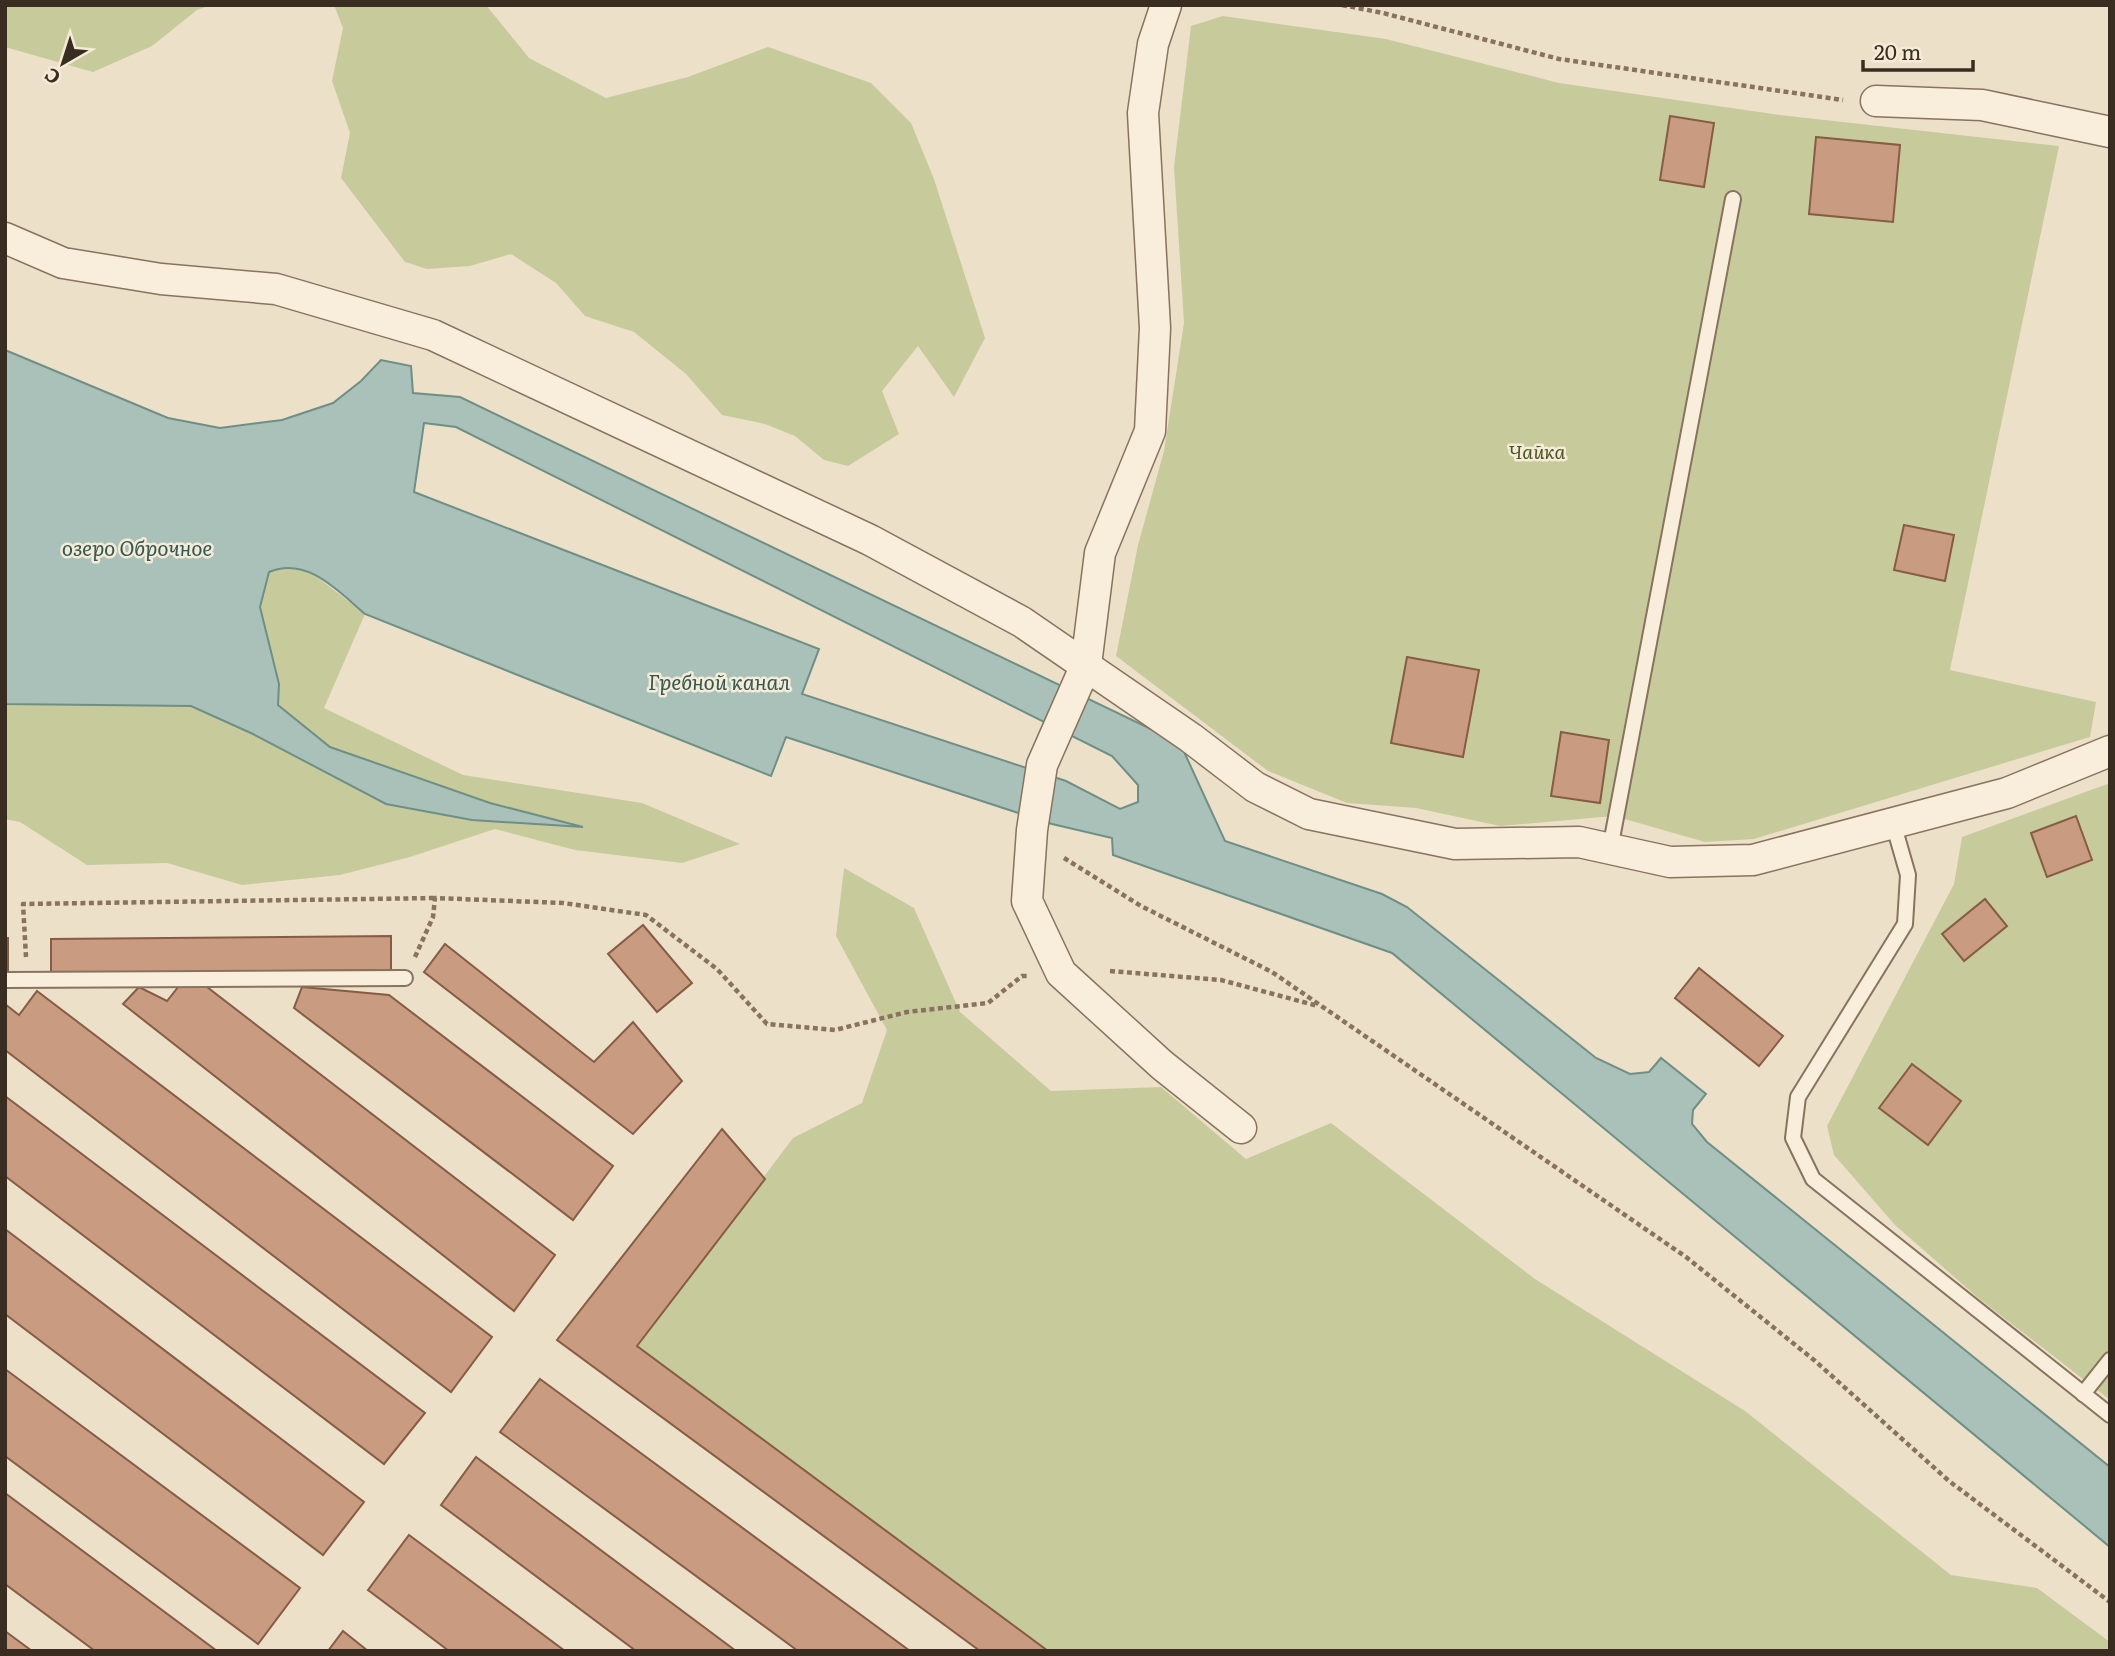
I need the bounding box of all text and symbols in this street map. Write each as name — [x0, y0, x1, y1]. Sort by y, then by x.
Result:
north arrow — [28, 28, 98, 98]
scale bar — [1863, 28, 1973, 72]
text: 20 m — [1874, 35, 1921, 66]
text: С — [38, 62, 66, 92]
park label: Чайка — [1509, 437, 1566, 465]
water label: озеро Оброчное — [62, 531, 212, 562]
water label: Гребной канал — [648, 665, 791, 696]

